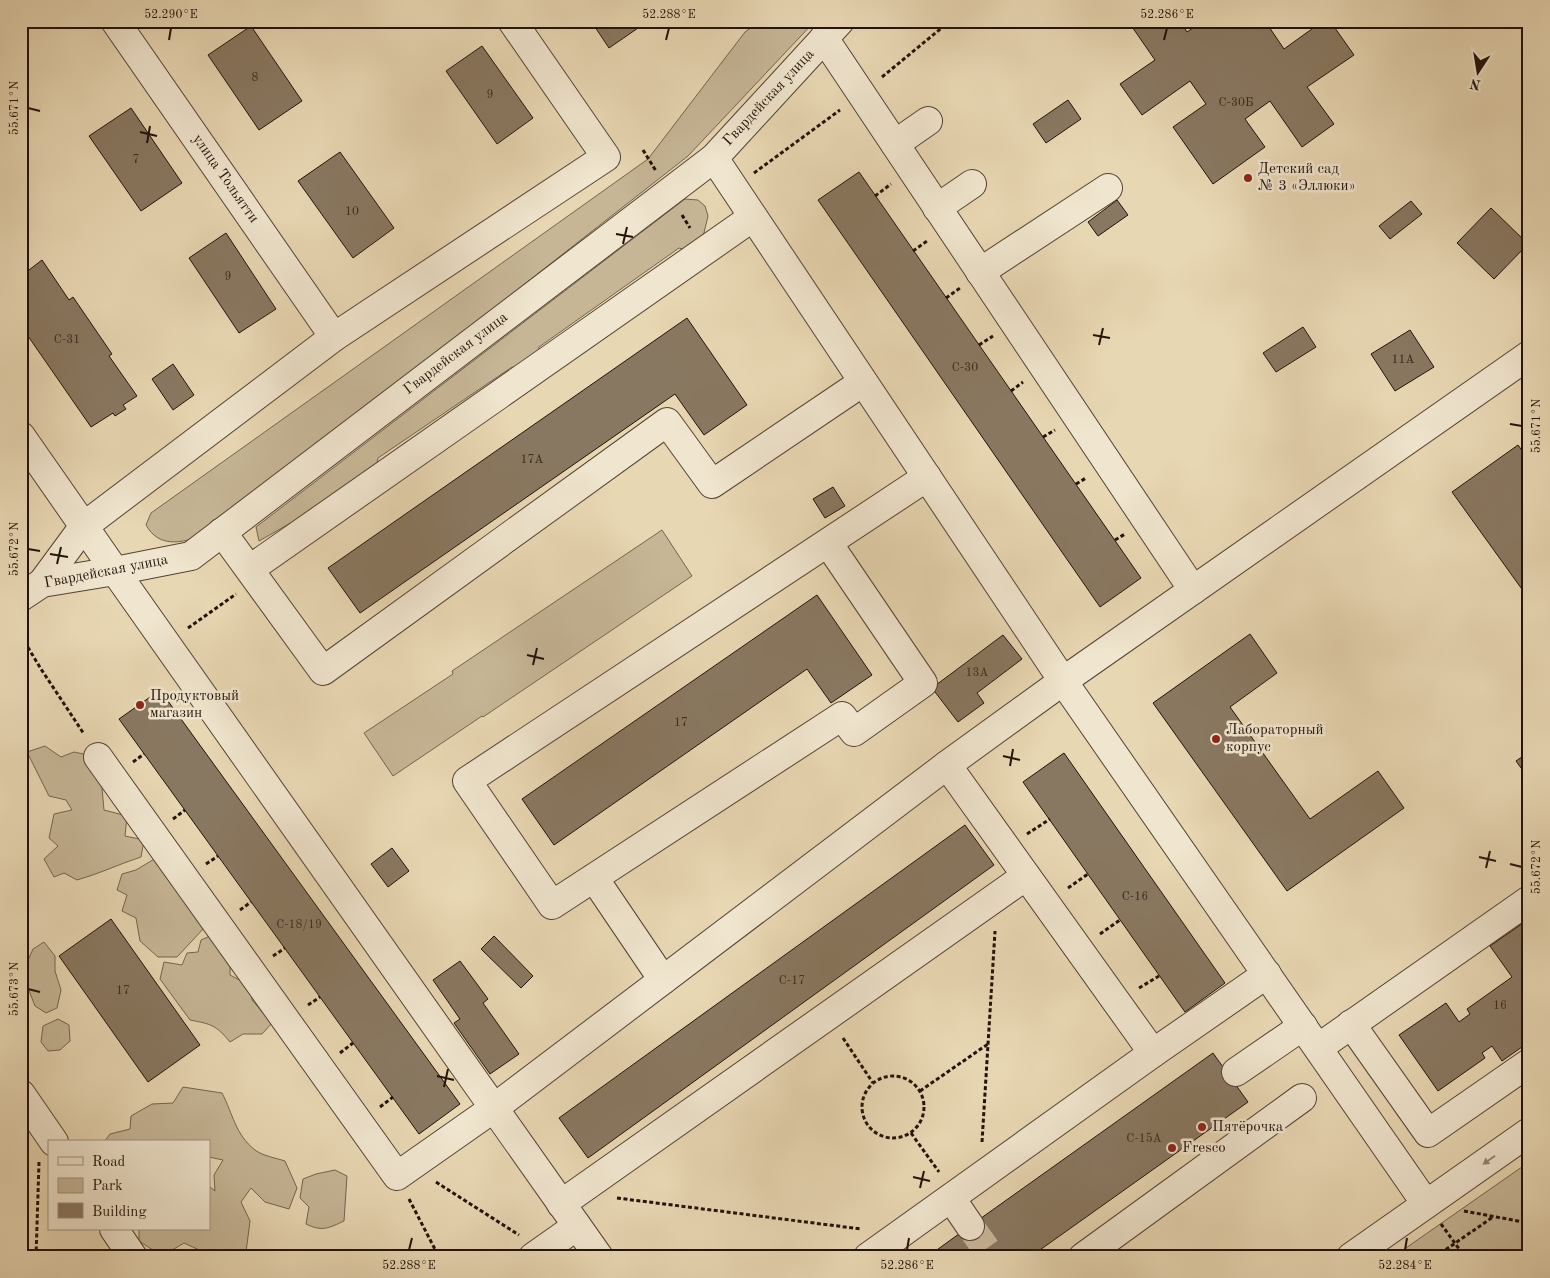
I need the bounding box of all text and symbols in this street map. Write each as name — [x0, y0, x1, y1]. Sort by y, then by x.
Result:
text: 52.290°E — [144, 8, 198, 21]
text: 52.288°E — [642, 8, 696, 21]
text: 52.286°E — [1140, 8, 1194, 21]
street label: Гвардейская улица — [721, 46, 818, 149]
north arrow — [1452, 48, 1502, 98]
house number: 8 — [252, 72, 259, 84]
text: N — [1469, 76, 1482, 92]
text: 55.671°N — [8, 81, 21, 135]
house number: 9 — [487, 89, 493, 101]
house number: С-30Б — [1219, 97, 1253, 109]
street label: улица Тольятти — [189, 132, 261, 226]
house number: 7 — [133, 154, 139, 166]
place label: Детский сад № 3 «Эллюки» — [1258, 162, 1356, 194]
marker: Детский сад № 3 «Эллюки» — [1242, 172, 1254, 184]
house number: 10 — [345, 206, 359, 218]
house number: 9 — [225, 271, 231, 283]
street label: Гвардейская улица — [401, 310, 511, 398]
house number: С-31 — [54, 334, 80, 346]
house number: 11А — [1391, 354, 1415, 366]
house number: С-30 — [952, 362, 978, 374]
text: 55.671°N — [1530, 399, 1543, 453]
house number: 17А — [520, 454, 544, 466]
text: 55.672°N — [8, 522, 21, 576]
street label: Гвардейская улица — [43, 553, 170, 591]
house number: 13А — [965, 667, 989, 679]
place label: Продуктовый магазин — [150, 689, 239, 721]
marker: Продуктовый магазин — [134, 699, 146, 711]
house number: 17 — [674, 717, 688, 729]
place label: Лабораторный корпус — [1226, 723, 1324, 755]
marker: Лабораторный корпус — [1210, 733, 1222, 745]
text: 55.672°N — [1530, 840, 1543, 894]
house number: С-16 — [1122, 891, 1148, 903]
house number: С-18/19 — [276, 919, 322, 931]
text: 55.673°N — [8, 962, 21, 1016]
house number: С-17 — [779, 975, 805, 987]
house number: 17 — [116, 985, 130, 997]
house number: 16 — [1493, 1000, 1507, 1012]
place label: Пятёрочка — [1212, 1120, 1284, 1135]
marker: Пятёрочка — [1196, 1121, 1208, 1133]
house number: С-15А — [1126, 1132, 1162, 1145]
legend — [48, 1140, 210, 1230]
place label: Fresco — [1182, 1141, 1226, 1156]
marker: Fresco — [1166, 1142, 1178, 1154]
text: Road — [92, 1155, 126, 1170]
one-way arrow — [1482, 1155, 1496, 1165]
text: Park — [92, 1179, 123, 1194]
text: Building — [92, 1205, 147, 1220]
text: 52.288°E — [382, 1259, 436, 1272]
text: 52.286°E — [880, 1259, 934, 1272]
text: 52.284°E — [1378, 1259, 1432, 1272]

